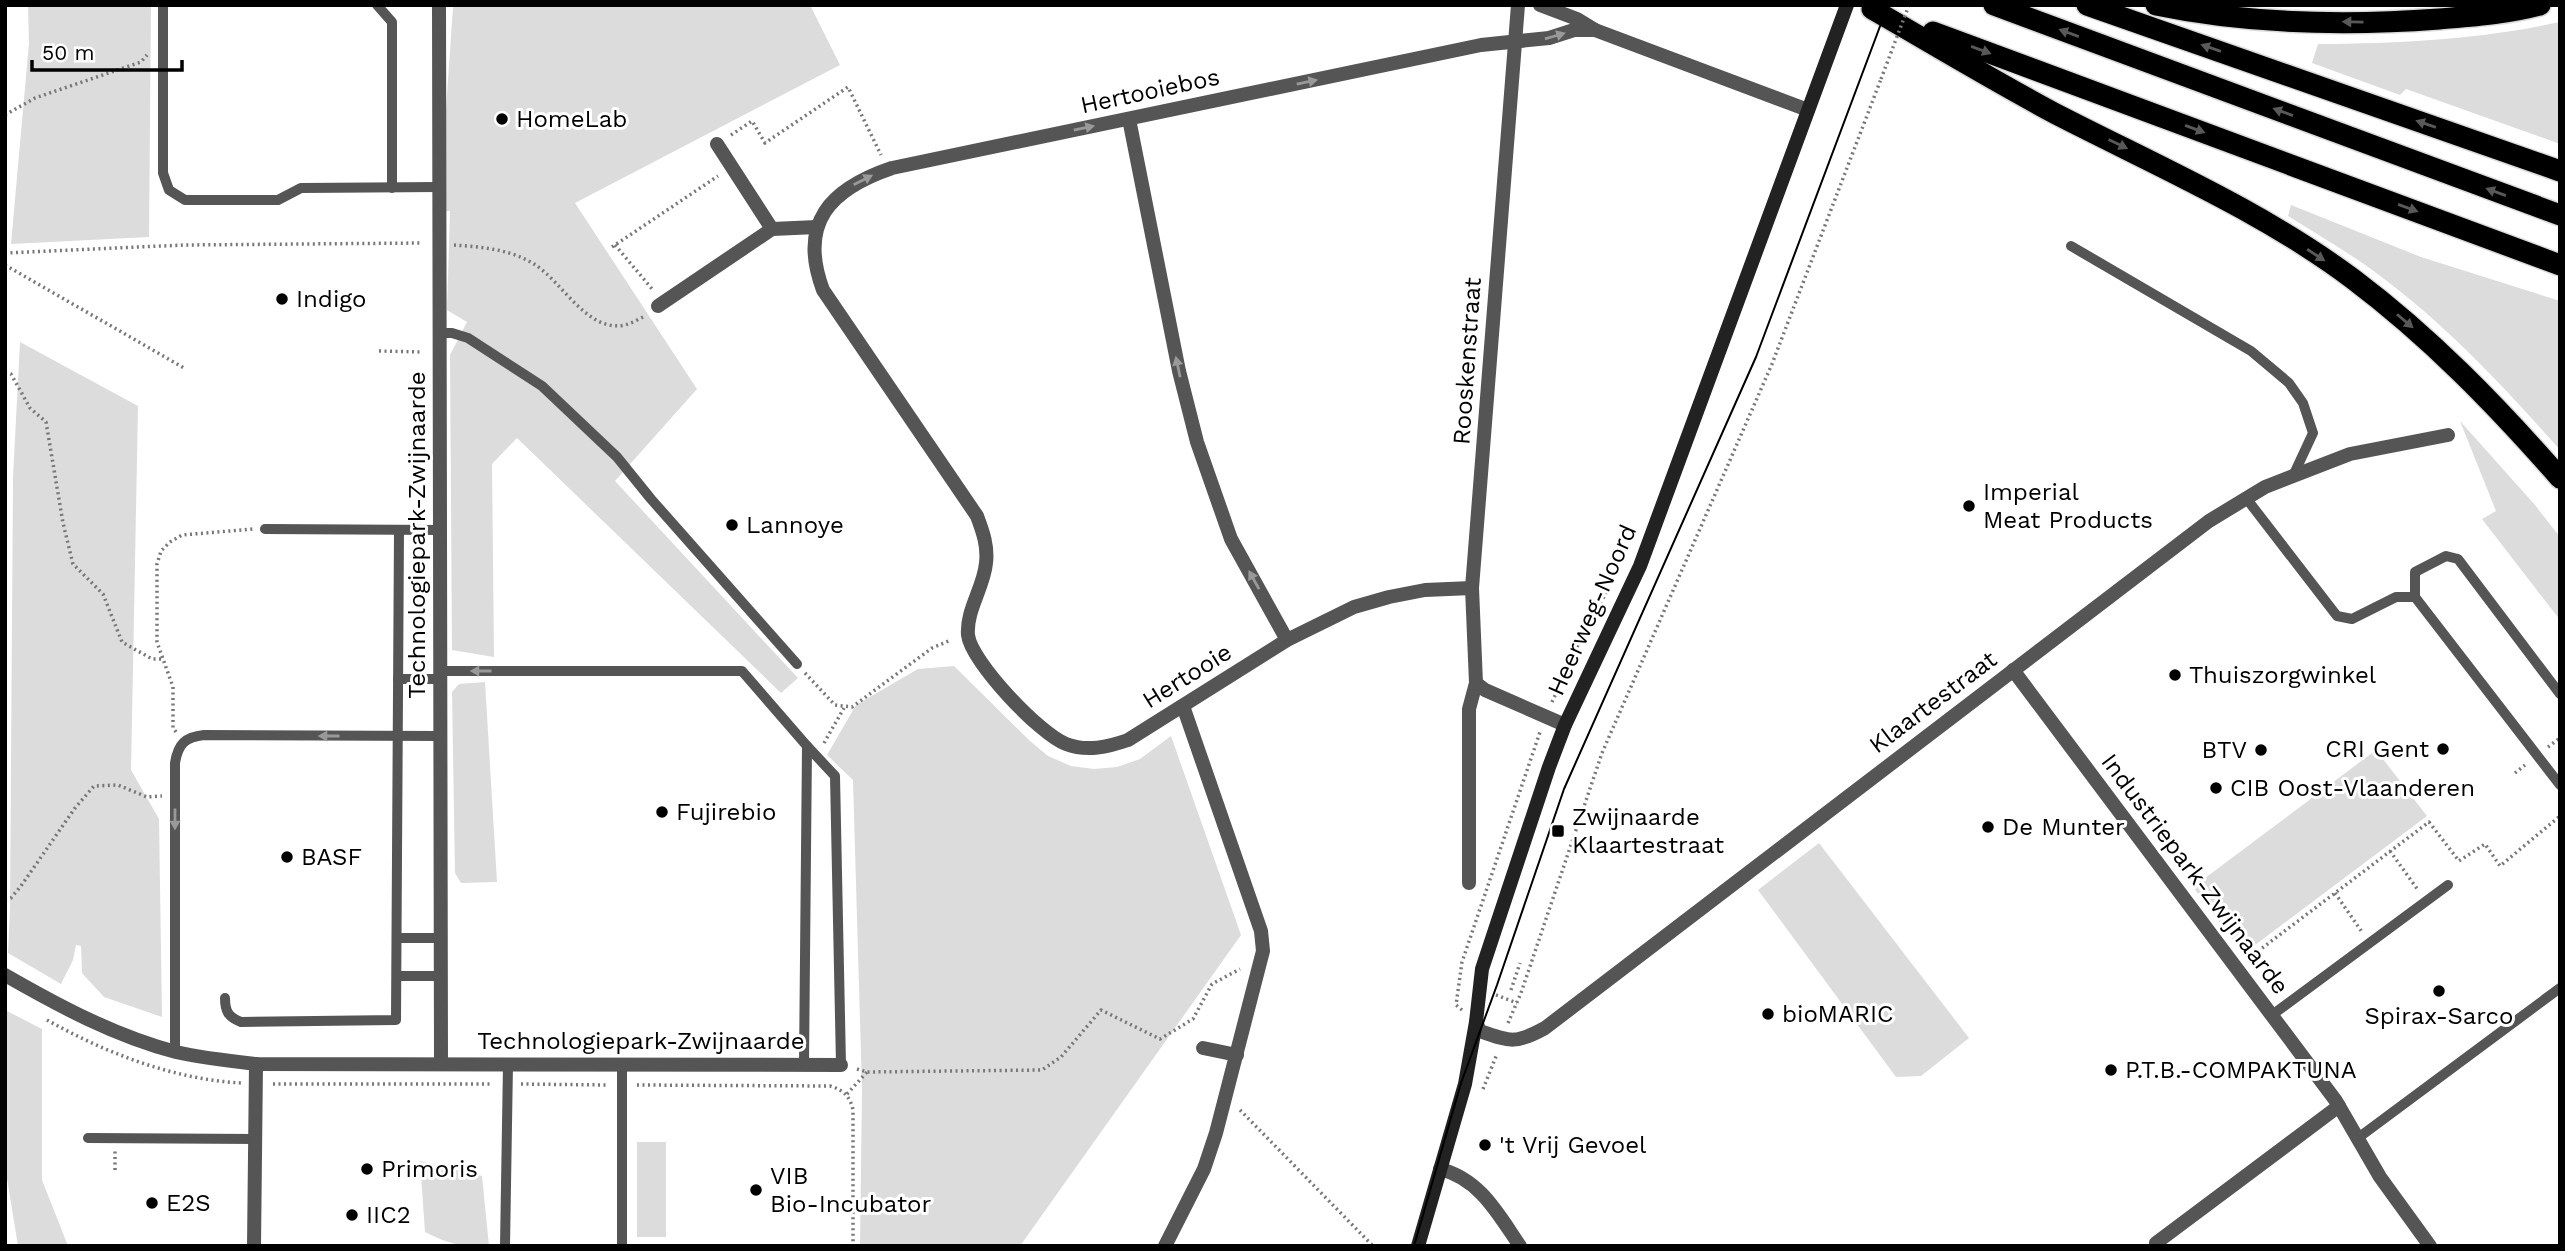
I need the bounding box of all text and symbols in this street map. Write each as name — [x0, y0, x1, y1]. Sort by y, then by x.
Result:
one-way arrow — [2342, 16, 2364, 28]
one-way arrow — [2059, 27, 2080, 38]
scale bar — [32, 28, 182, 72]
one-way arrow — [1545, 30, 1566, 40]
text: 50 m — [42, 40, 94, 65]
one-way arrow — [2201, 42, 2222, 53]
one-way arrow — [1971, 44, 1992, 55]
street label: Hertooiebos — [1078, 63, 1222, 119]
one-way arrow — [1296, 76, 1318, 87]
place label: HomeLab — [516, 105, 627, 133]
one-way arrow — [2272, 107, 2293, 118]
marker: HomeLab — [494, 111, 510, 127]
one-way arrow — [2415, 118, 2436, 129]
one-way arrow — [1073, 123, 1095, 134]
one-way arrow — [2184, 124, 2205, 135]
one-way arrow — [2107, 138, 2128, 149]
one-way arrow — [853, 174, 873, 186]
one-way arrow — [2485, 186, 2506, 197]
one-way arrow — [2397, 203, 2418, 214]
one-way arrow — [2306, 248, 2325, 261]
street label: Rooskenstraat — [1447, 276, 1487, 446]
place label: Indigo — [296, 285, 366, 313]
marker: Indigo — [274, 291, 290, 307]
one-way arrow — [2395, 313, 2413, 328]
one-way arrow — [1173, 356, 1184, 378]
street label: Technologiepark-Zwijnaarde — [403, 371, 431, 699]
place label: Imperial Meat Products — [1983, 478, 2153, 534]
marker: Imperial Meat Products — [1961, 498, 1977, 514]
place label: Lannoye — [746, 511, 844, 539]
marker: Lannoye — [724, 517, 740, 533]
street label: Heerweg-Noord — [1542, 520, 1642, 700]
one-way arrow — [1248, 571, 1260, 590]
street label: Hertooie — [1137, 638, 1237, 714]
street label: Klaartestraat — [1864, 645, 2002, 759]
place label: Thuiszorgwinkel — [2189, 661, 2377, 689]
one-way arrow — [470, 666, 492, 677]
marker: Thuiszorgwinkel — [2167, 667, 2183, 683]
one-way arrow — [318, 730, 340, 742]
place label: CRI Gent — [2325, 735, 2429, 763]
place label: BTV — [2201, 736, 2247, 764]
marker: CRI Gent — [2435, 741, 2451, 757]
marker: BTV — [2253, 742, 2269, 758]
street label: Industriepark-Zwijnaarde — [2095, 748, 2295, 1000]
place label: CIB Oost-Vlaanderen — [2230, 774, 2475, 802]
marker: CIB Oost-Vlaanderen — [2208, 780, 2224, 796]
place label: Fujirebio — [676, 798, 776, 826]
place label: Zwijnaarde Klaartestraat — [1572, 803, 1724, 859]
marker: Fujirebio — [654, 804, 670, 820]
one-way arrow — [169, 808, 181, 830]
place label: De Munter — [2002, 813, 2125, 841]
marker: De Munter — [1980, 819, 1996, 835]
marker: Zwijnaarde Klaartestraat — [1550, 823, 1566, 839]
place label: BASF — [301, 843, 362, 871]
marker: BASF — [279, 849, 295, 865]
marker: Spirax-Sarco — [2431, 983, 2447, 999]
place label: bioMARIC — [1782, 1000, 1893, 1028]
place label: Spirax-Sarco — [2365, 1002, 2513, 1030]
marker: bioMARIC — [1760, 1006, 1776, 1022]
street label: Technologiepark-Zwijnaarde — [477, 1027, 805, 1055]
place label: P.T.B.-COMPAKTUNA — [2125, 1056, 2357, 1084]
marker: P.T.B.-COMPAKTUNA — [2103, 1062, 2119, 1078]
place label: 't Vrij Gevoel — [1499, 1131, 1647, 1159]
marker: 't Vrij Gevoel — [1477, 1137, 1493, 1153]
place label: Primoris — [381, 1155, 478, 1183]
marker: Primoris — [359, 1161, 375, 1177]
place label: VIB Bio-Incubator — [770, 1162, 931, 1218]
marker: VIB Bio-Incubator — [748, 1182, 764, 1198]
place label: E2S — [166, 1189, 211, 1217]
marker: E2S — [144, 1195, 160, 1211]
place label: IIC2 — [366, 1201, 411, 1229]
marker: IIC2 — [344, 1207, 360, 1223]

